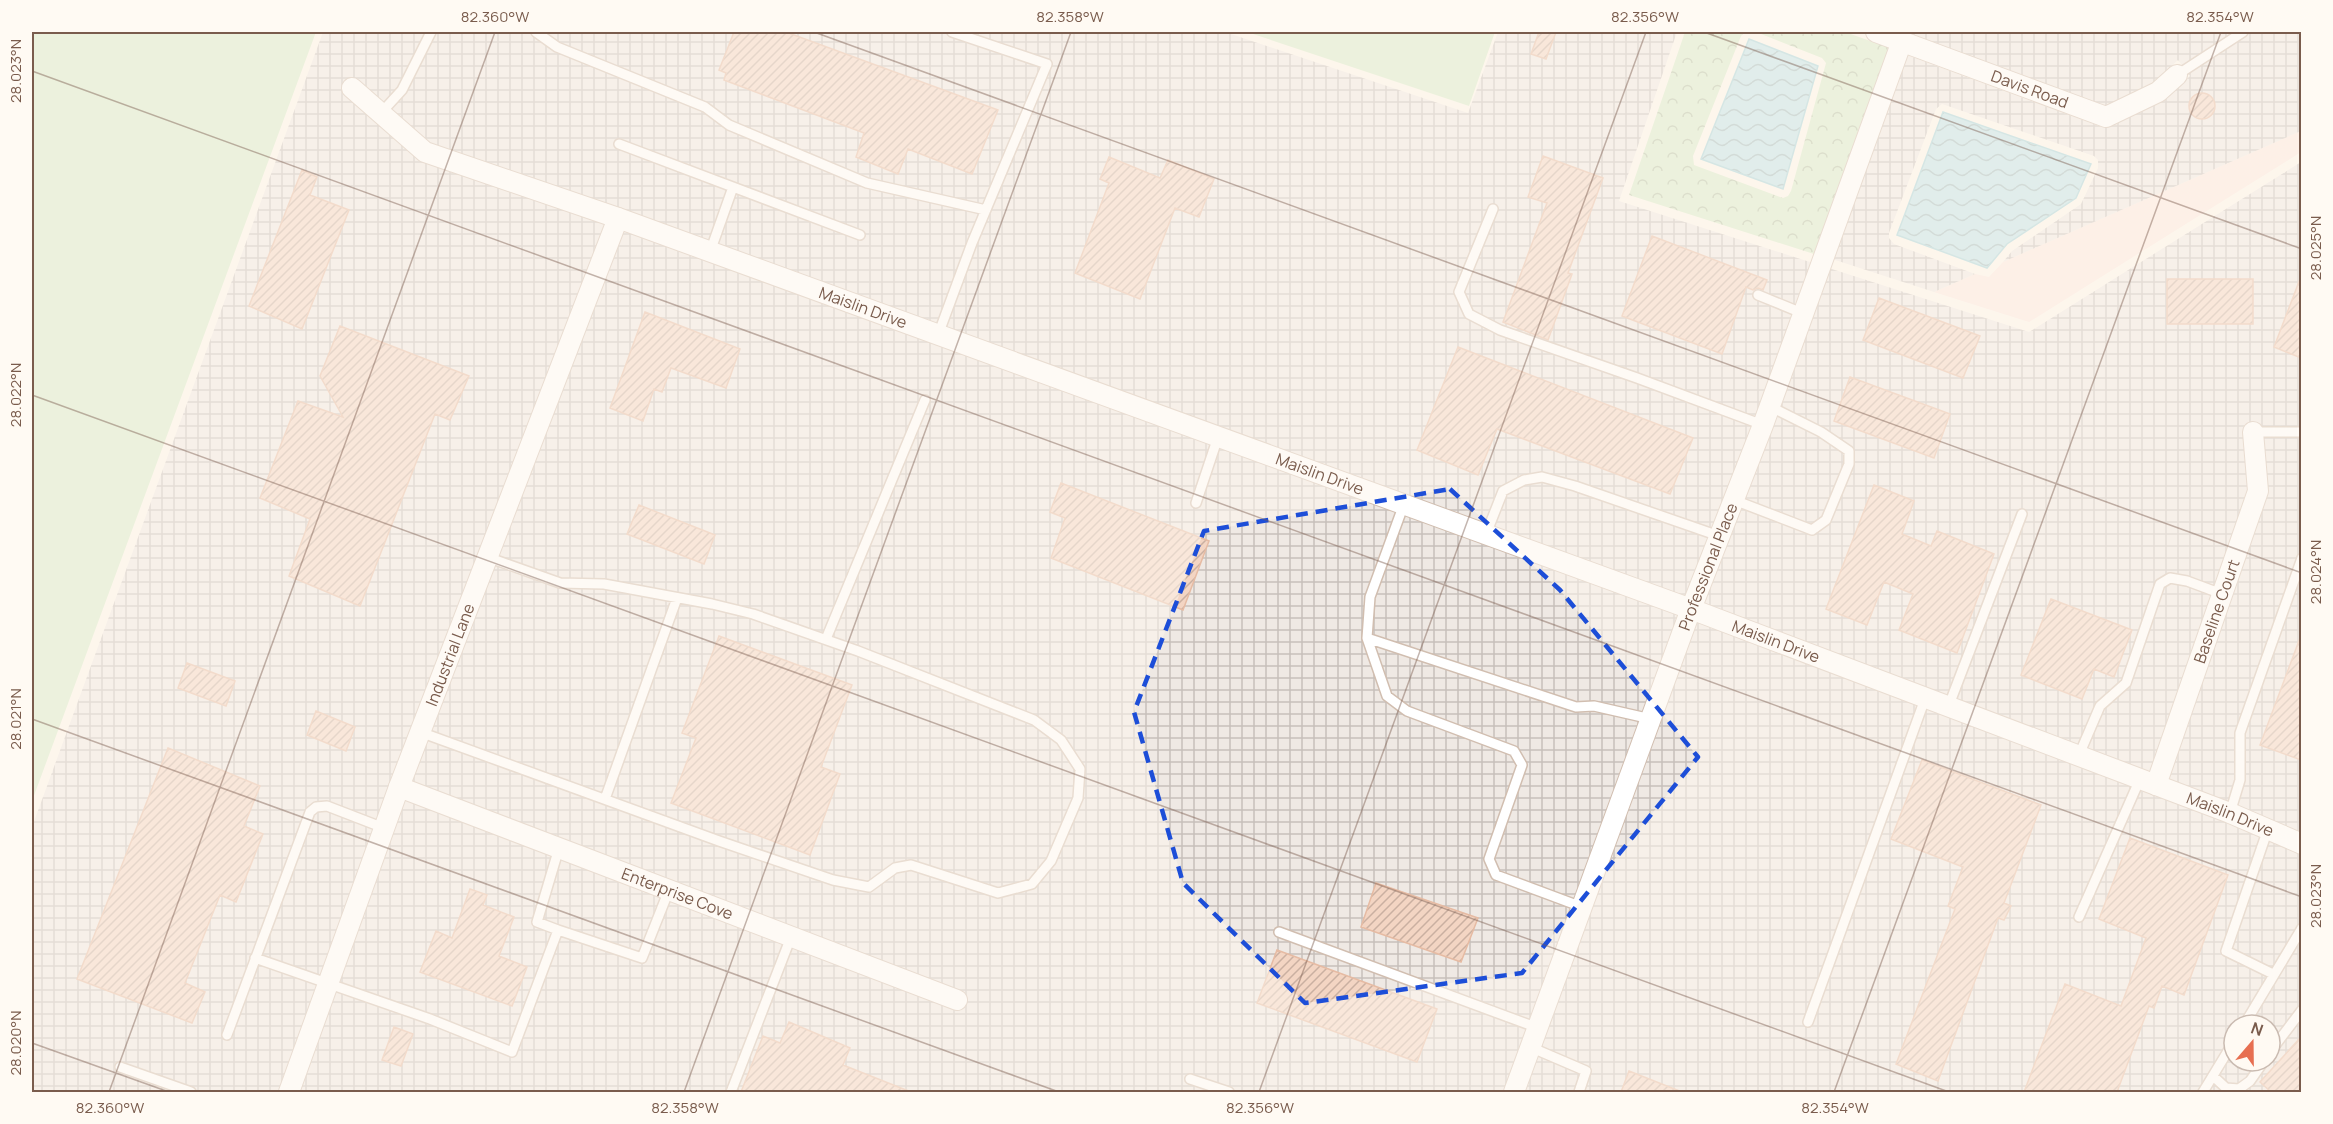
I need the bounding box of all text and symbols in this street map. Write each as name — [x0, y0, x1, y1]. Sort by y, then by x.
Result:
text: 82.360°W — [461, 6, 529, 27]
text: 82.358°W — [1036, 6, 1104, 27]
text: 82.356°W — [1611, 6, 1679, 27]
text: 82.354°W — [2186, 6, 2254, 27]
text: 28.023°N — [5, 39, 26, 103]
street label: Davis Road — [1988, 65, 2072, 113]
text: 28.025°N — [2305, 216, 2326, 280]
street label: Maislin Drive — [816, 281, 910, 333]
text: 28.022°N — [5, 363, 26, 427]
street label: Maislin Drive — [1273, 448, 1367, 500]
street label: Professional Place — [1673, 500, 1742, 633]
text: 28.024°N — [2305, 540, 2326, 604]
street label: Baseline Court — [2188, 556, 2245, 666]
street label: Industrial Lane — [420, 600, 480, 709]
street label: Maislin Drive — [1729, 615, 1823, 668]
text: 28.021°N — [5, 688, 26, 750]
street label: Maislin Drive — [2184, 787, 2277, 842]
street label: Enterprise Cove — [619, 862, 736, 925]
text: 28.023°N — [2305, 864, 2326, 928]
text: 28.020°N — [5, 1011, 26, 1075]
north arrow — [2222, 1013, 2282, 1073]
text: N — [2248, 1017, 2266, 1041]
text: 82.360°W — [76, 1097, 144, 1118]
text: 82.358°W — [651, 1097, 719, 1118]
text: 82.356°W — [1226, 1097, 1294, 1118]
text: 82.354°W — [1801, 1097, 1869, 1118]

